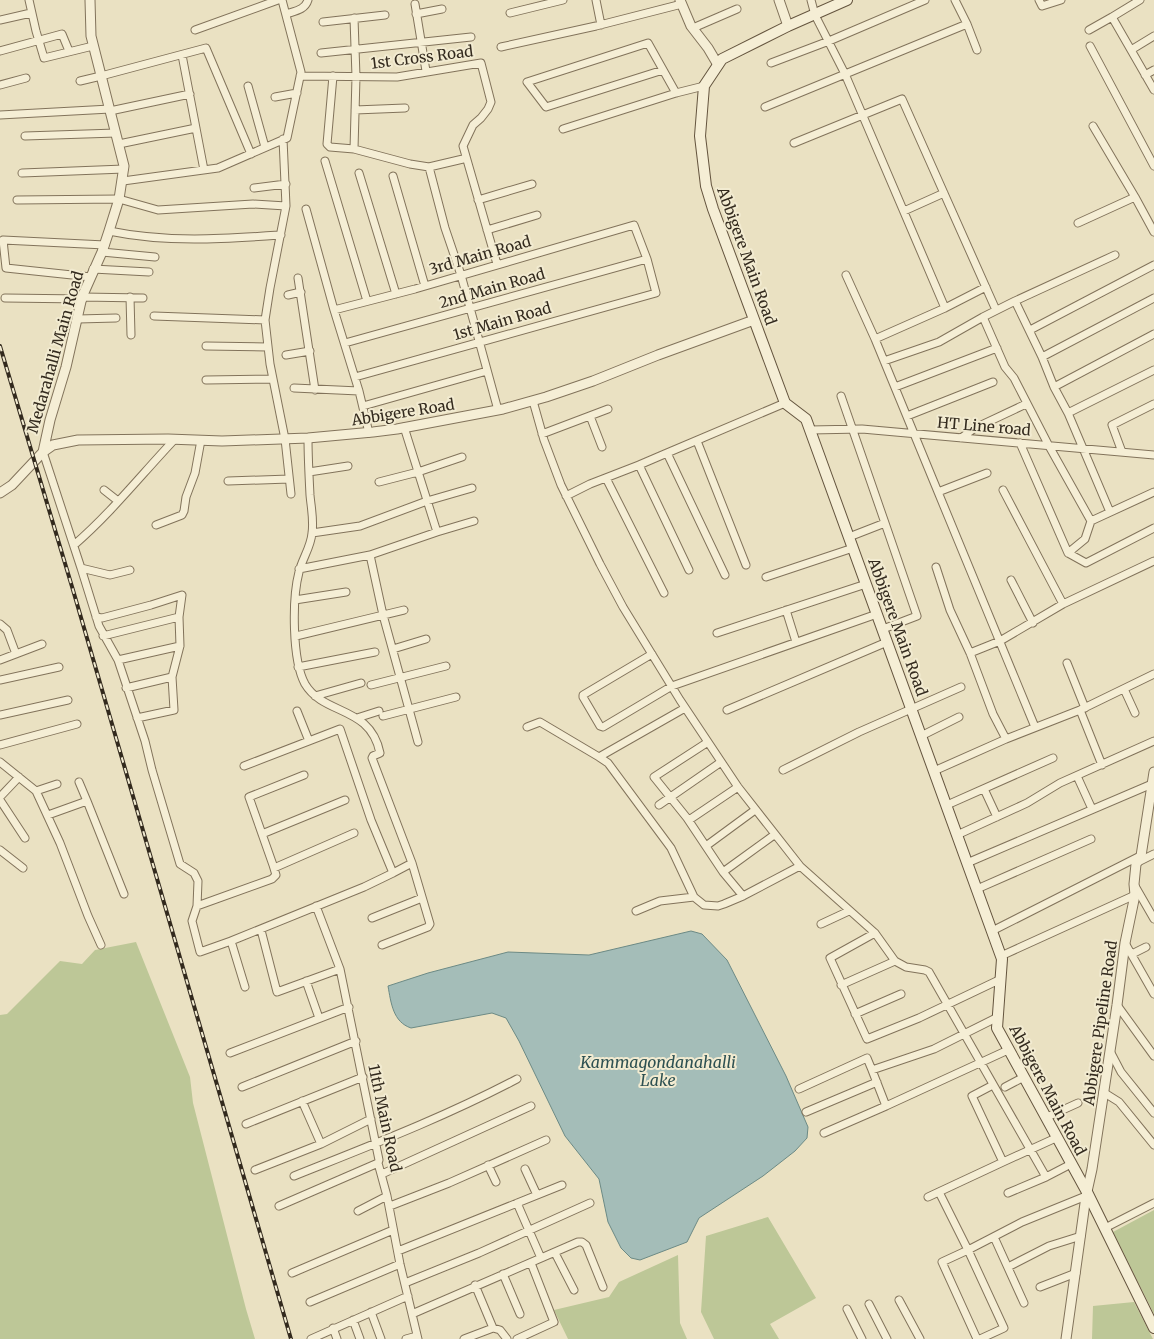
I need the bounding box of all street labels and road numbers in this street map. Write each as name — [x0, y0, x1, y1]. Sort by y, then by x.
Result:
street label: 1st Cross Road — [370, 41, 474, 73]
street label: Abbigere Main Road — [713, 184, 781, 328]
street label: 3rd Main Road — [427, 231, 533, 279]
street label: 2nd Main Road — [437, 264, 547, 312]
street label: Medarahalli Main Road — [23, 269, 87, 435]
street label: 1st Main Road — [451, 298, 553, 344]
street label: Abbigere Road — [349, 394, 456, 430]
street label: HT Line road — [936, 412, 1032, 440]
street label: Abbigere Main Road — [864, 555, 932, 699]
street label: Abbigere Pipeline Road — [1079, 939, 1121, 1108]
street label: Abbigere Main Road — [1005, 1021, 1090, 1159]
street label: 11th Main Road — [364, 1062, 406, 1174]

